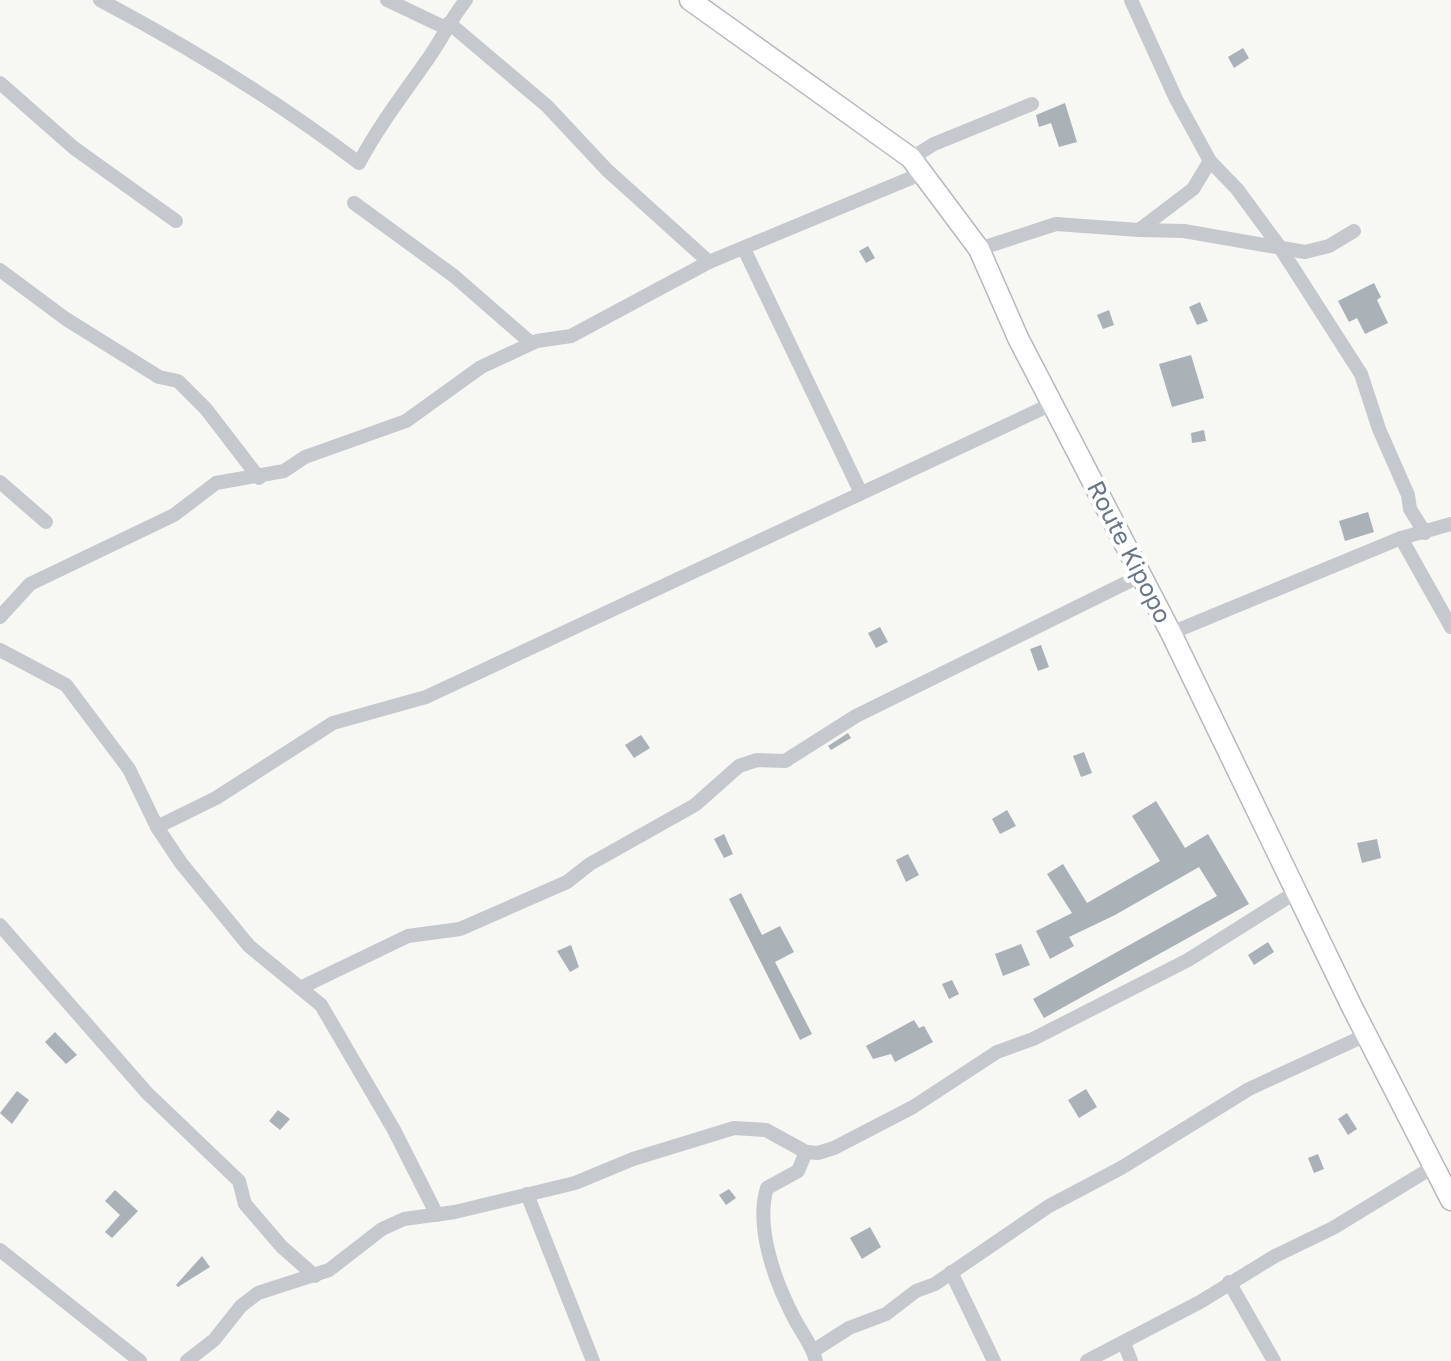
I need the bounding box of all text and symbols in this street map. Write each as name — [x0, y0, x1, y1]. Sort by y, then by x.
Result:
street label: Route Kipopo — [1082, 475, 1179, 627]

